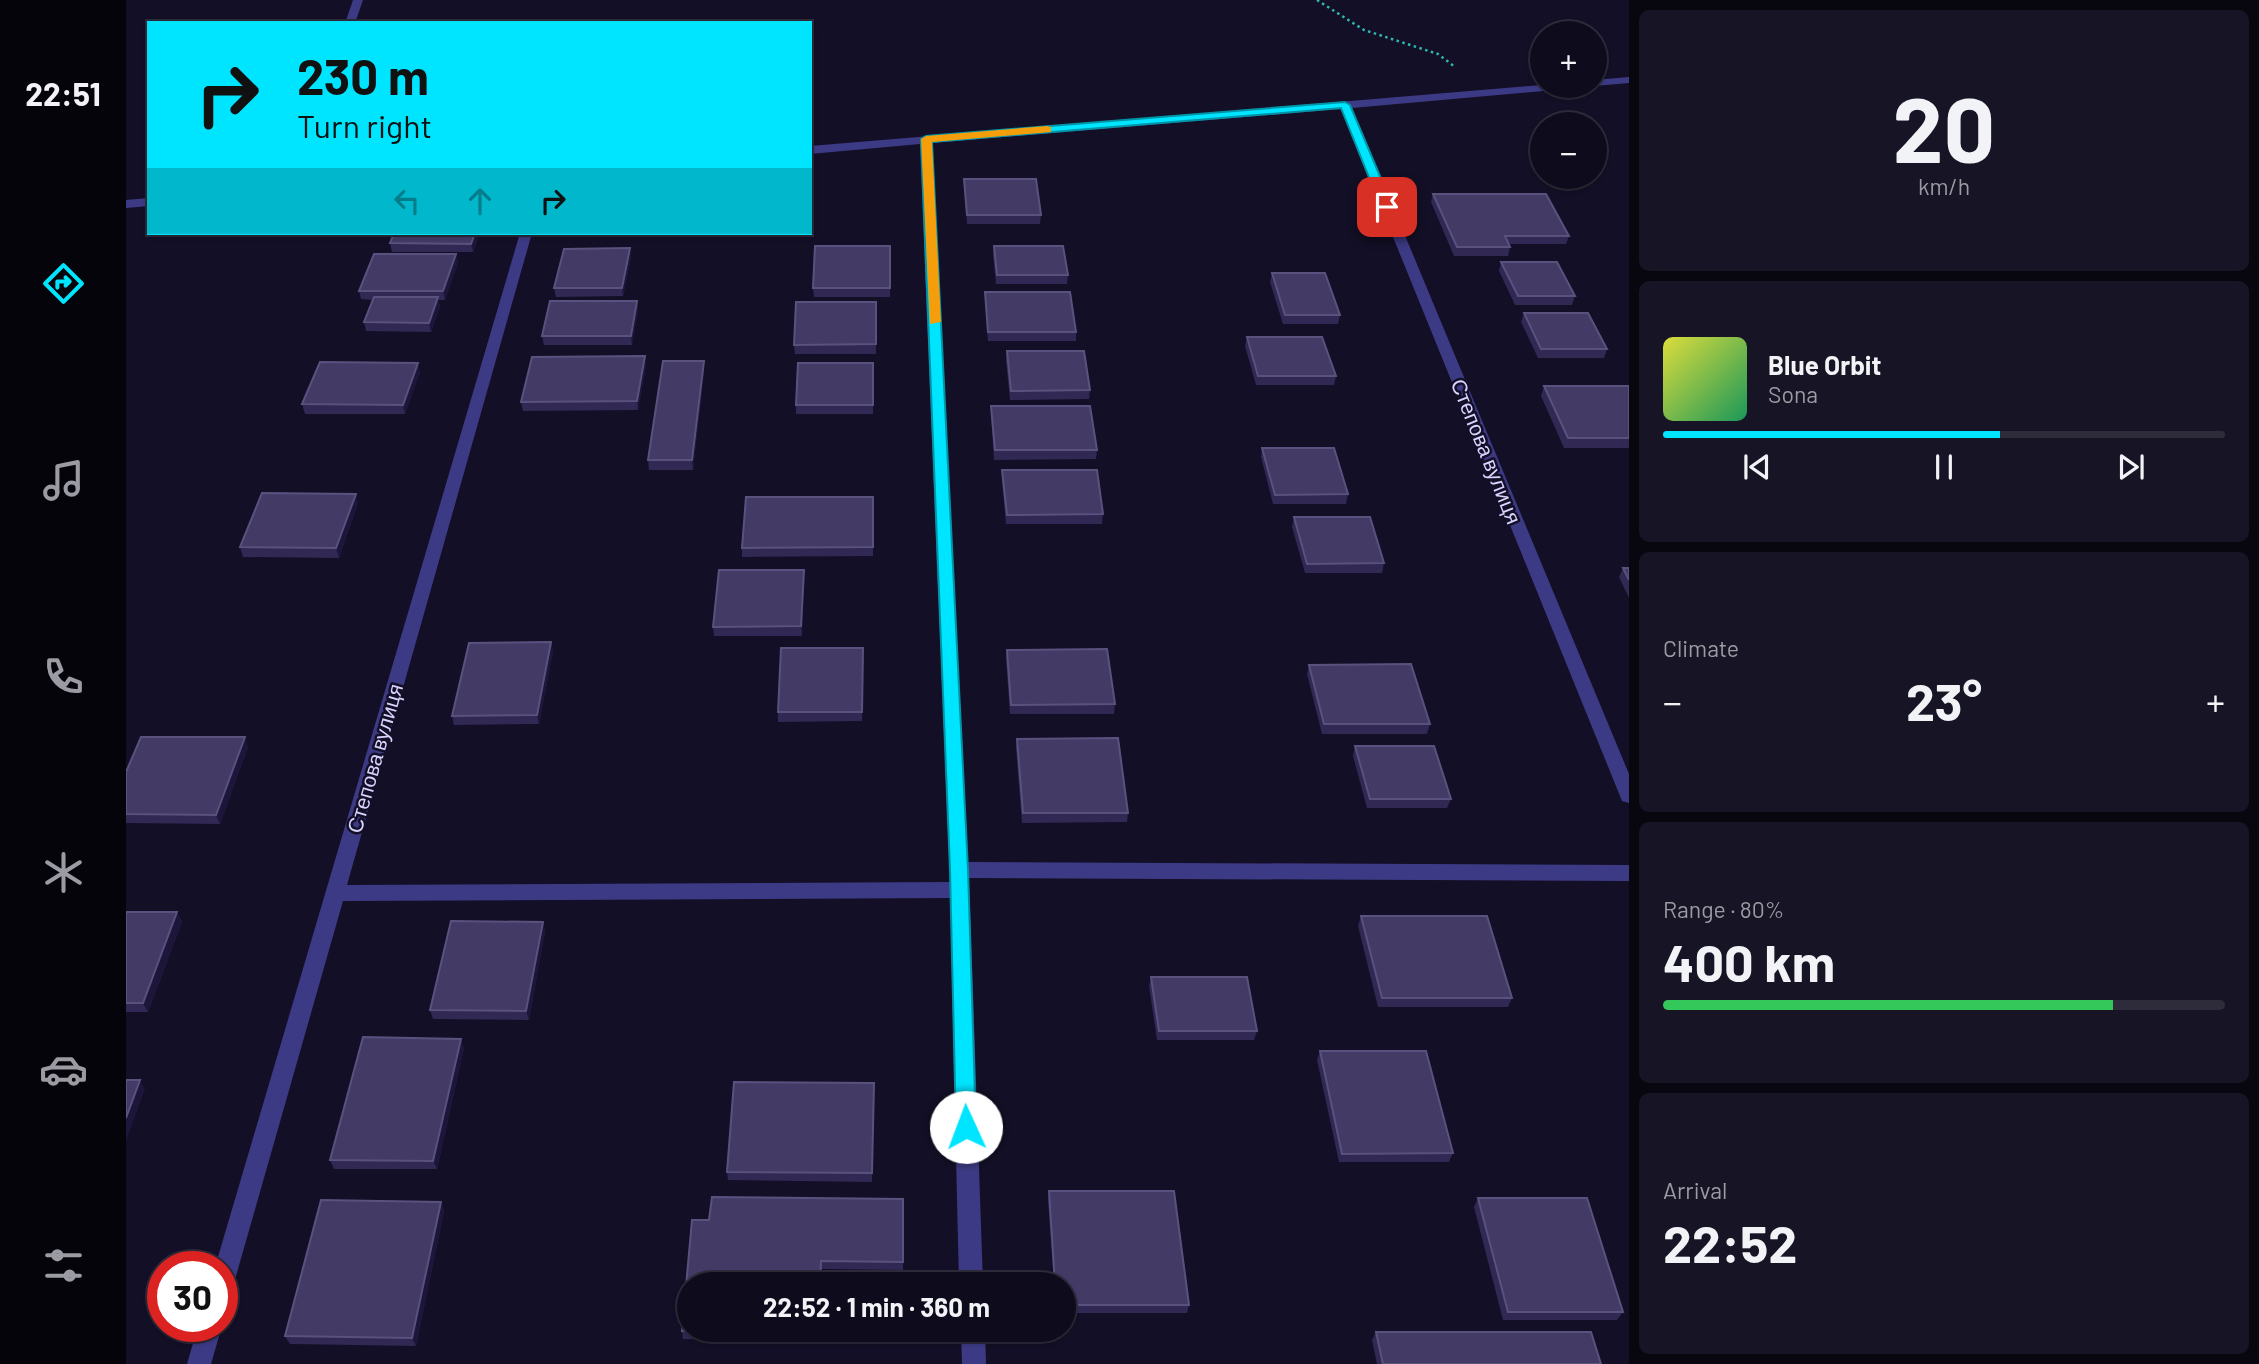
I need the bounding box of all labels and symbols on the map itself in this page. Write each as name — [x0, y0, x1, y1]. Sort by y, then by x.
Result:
pin — [1357, 177, 1417, 237]
street label: Степова вулиця — [1447, 375, 1527, 527]
street label: Степова вулиця — [341, 680, 407, 836]
position arrow — [929, 1090, 1003, 1164]
speed limit sign: 30 — [147, 1251, 238, 1342]

